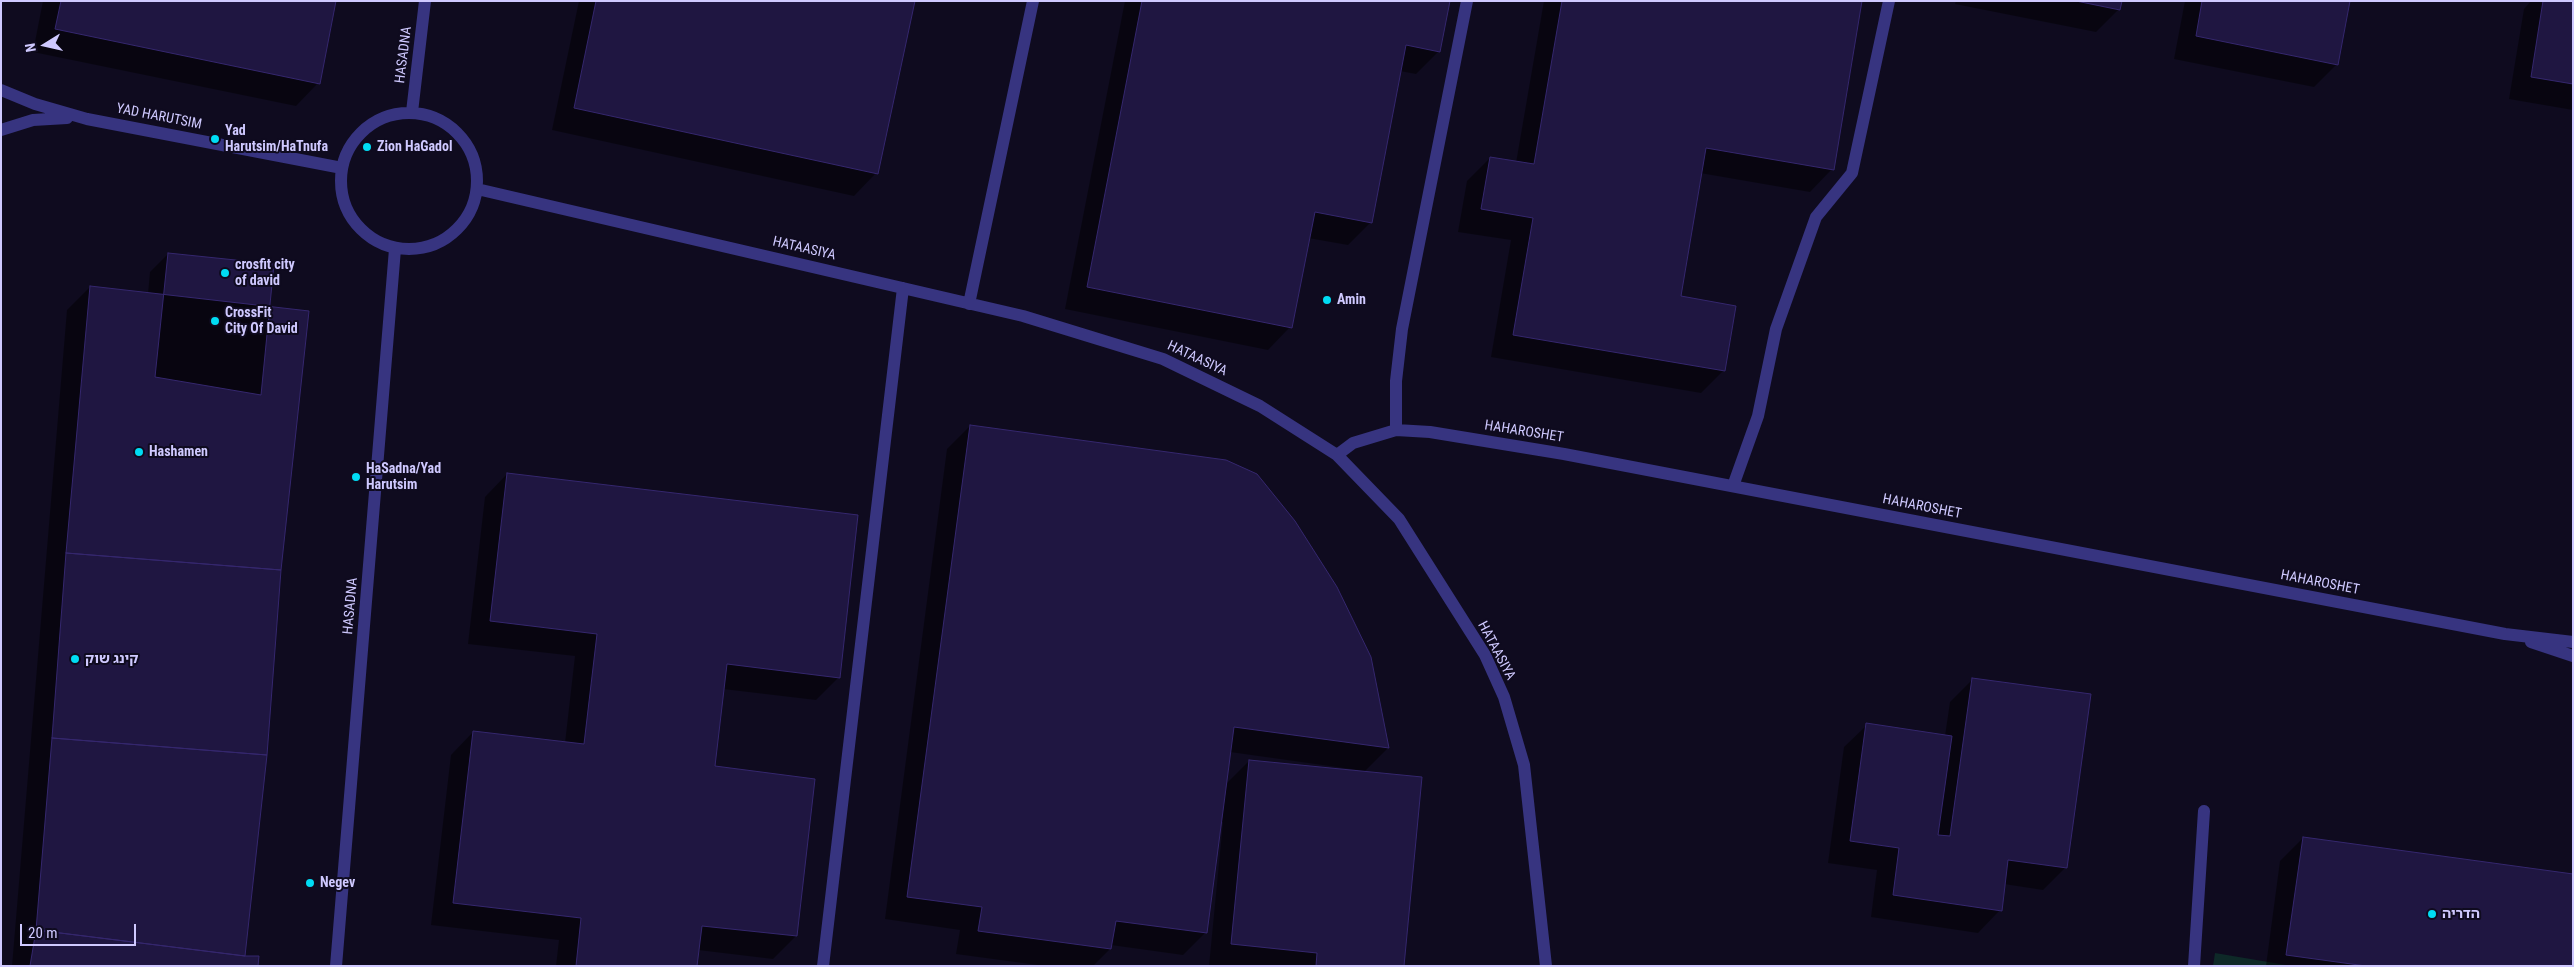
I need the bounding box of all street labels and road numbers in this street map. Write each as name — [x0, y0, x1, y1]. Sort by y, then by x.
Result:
street label: HASADNA — [392, 26, 416, 84]
street label: YAD HARUTSIM — [115, 100, 203, 134]
street label: HATAASIYA — [771, 234, 837, 264]
street label: HATAASIYA — [1164, 338, 1230, 380]
street label: HAHAROSHET — [1483, 417, 1565, 447]
street label: HAHAROSHET — [1881, 491, 1963, 523]
street label: HAHAROSHET — [2279, 567, 2361, 599]
street label: HASADNA — [340, 577, 362, 635]
street label: HATAASIYA — [1474, 619, 1518, 683]

